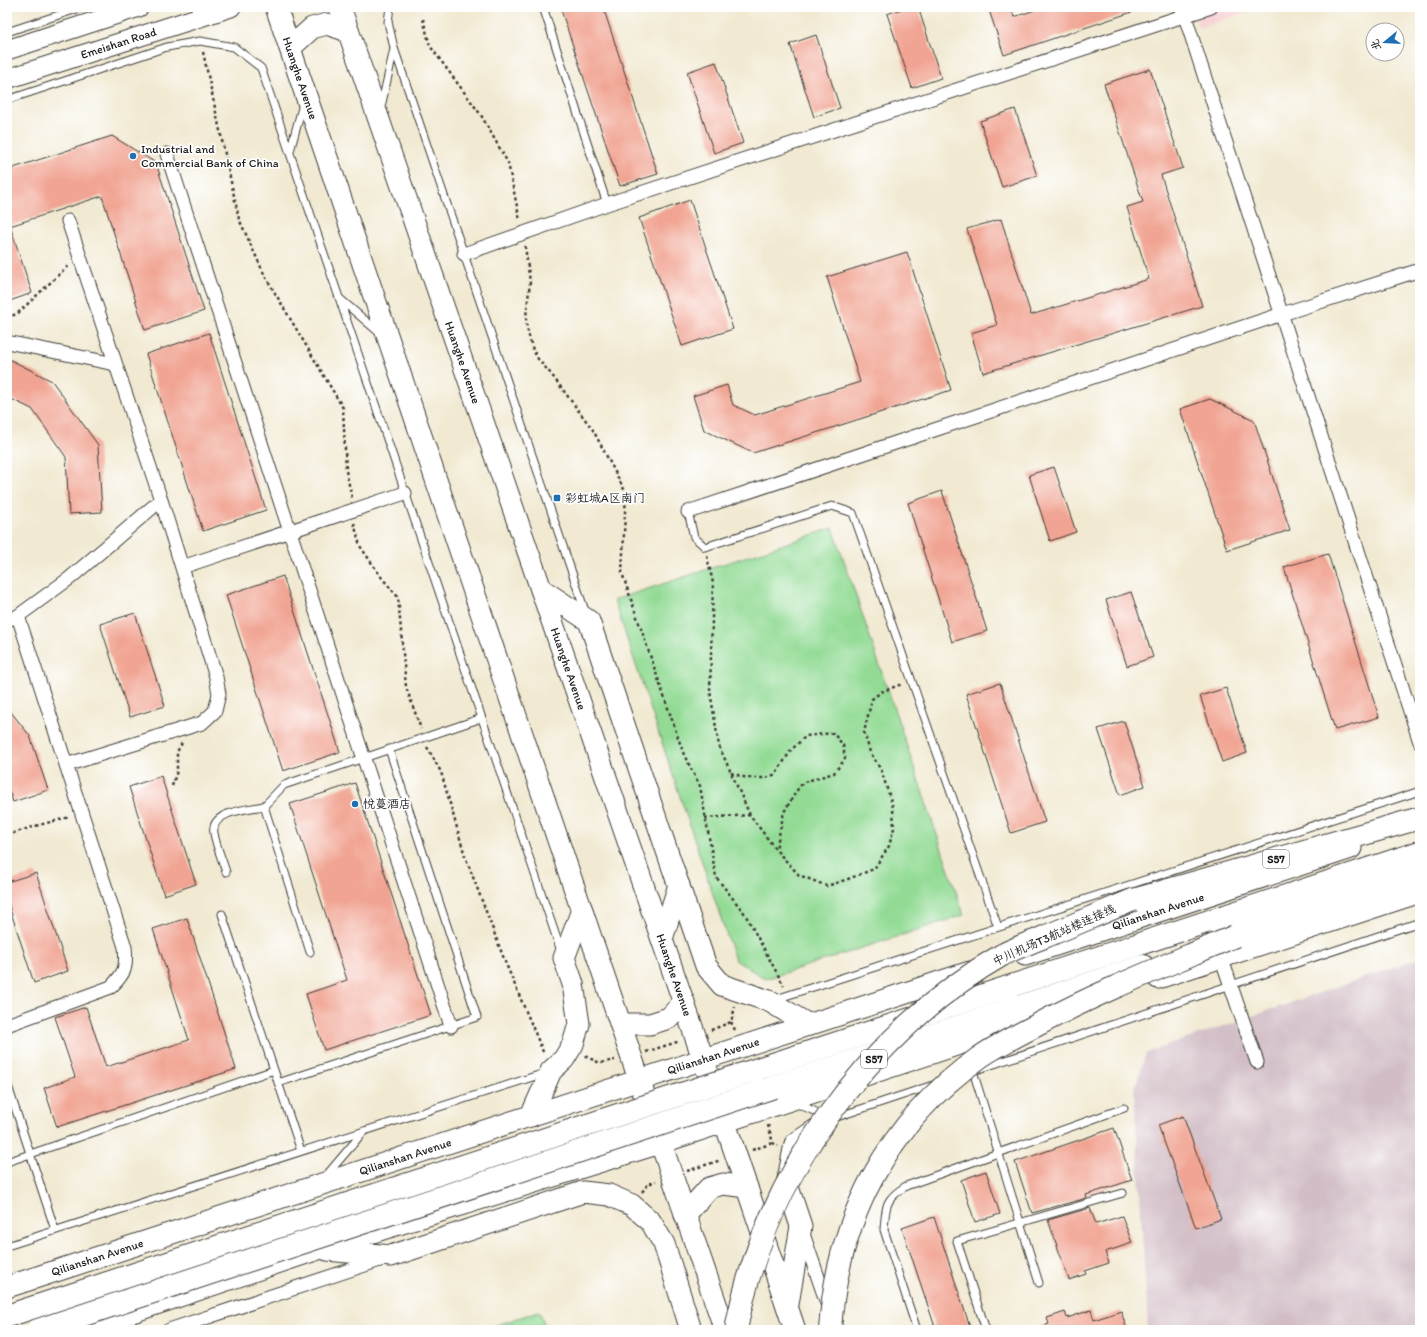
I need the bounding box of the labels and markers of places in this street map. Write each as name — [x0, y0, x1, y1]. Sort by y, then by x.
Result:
place label: Industrial and Commercial Bank of China — [141, 142, 279, 170]
marker: Industrial and Commercial Bank of China — [128, 151, 138, 161]
place label: 彩虹城A区南门 — [565, 491, 645, 505]
marker: 彩虹城A区南门 — [552, 493, 562, 503]
place label: 悦蔓酒店 — [363, 797, 411, 811]
marker: 悦蔓酒店 — [350, 799, 360, 809]

